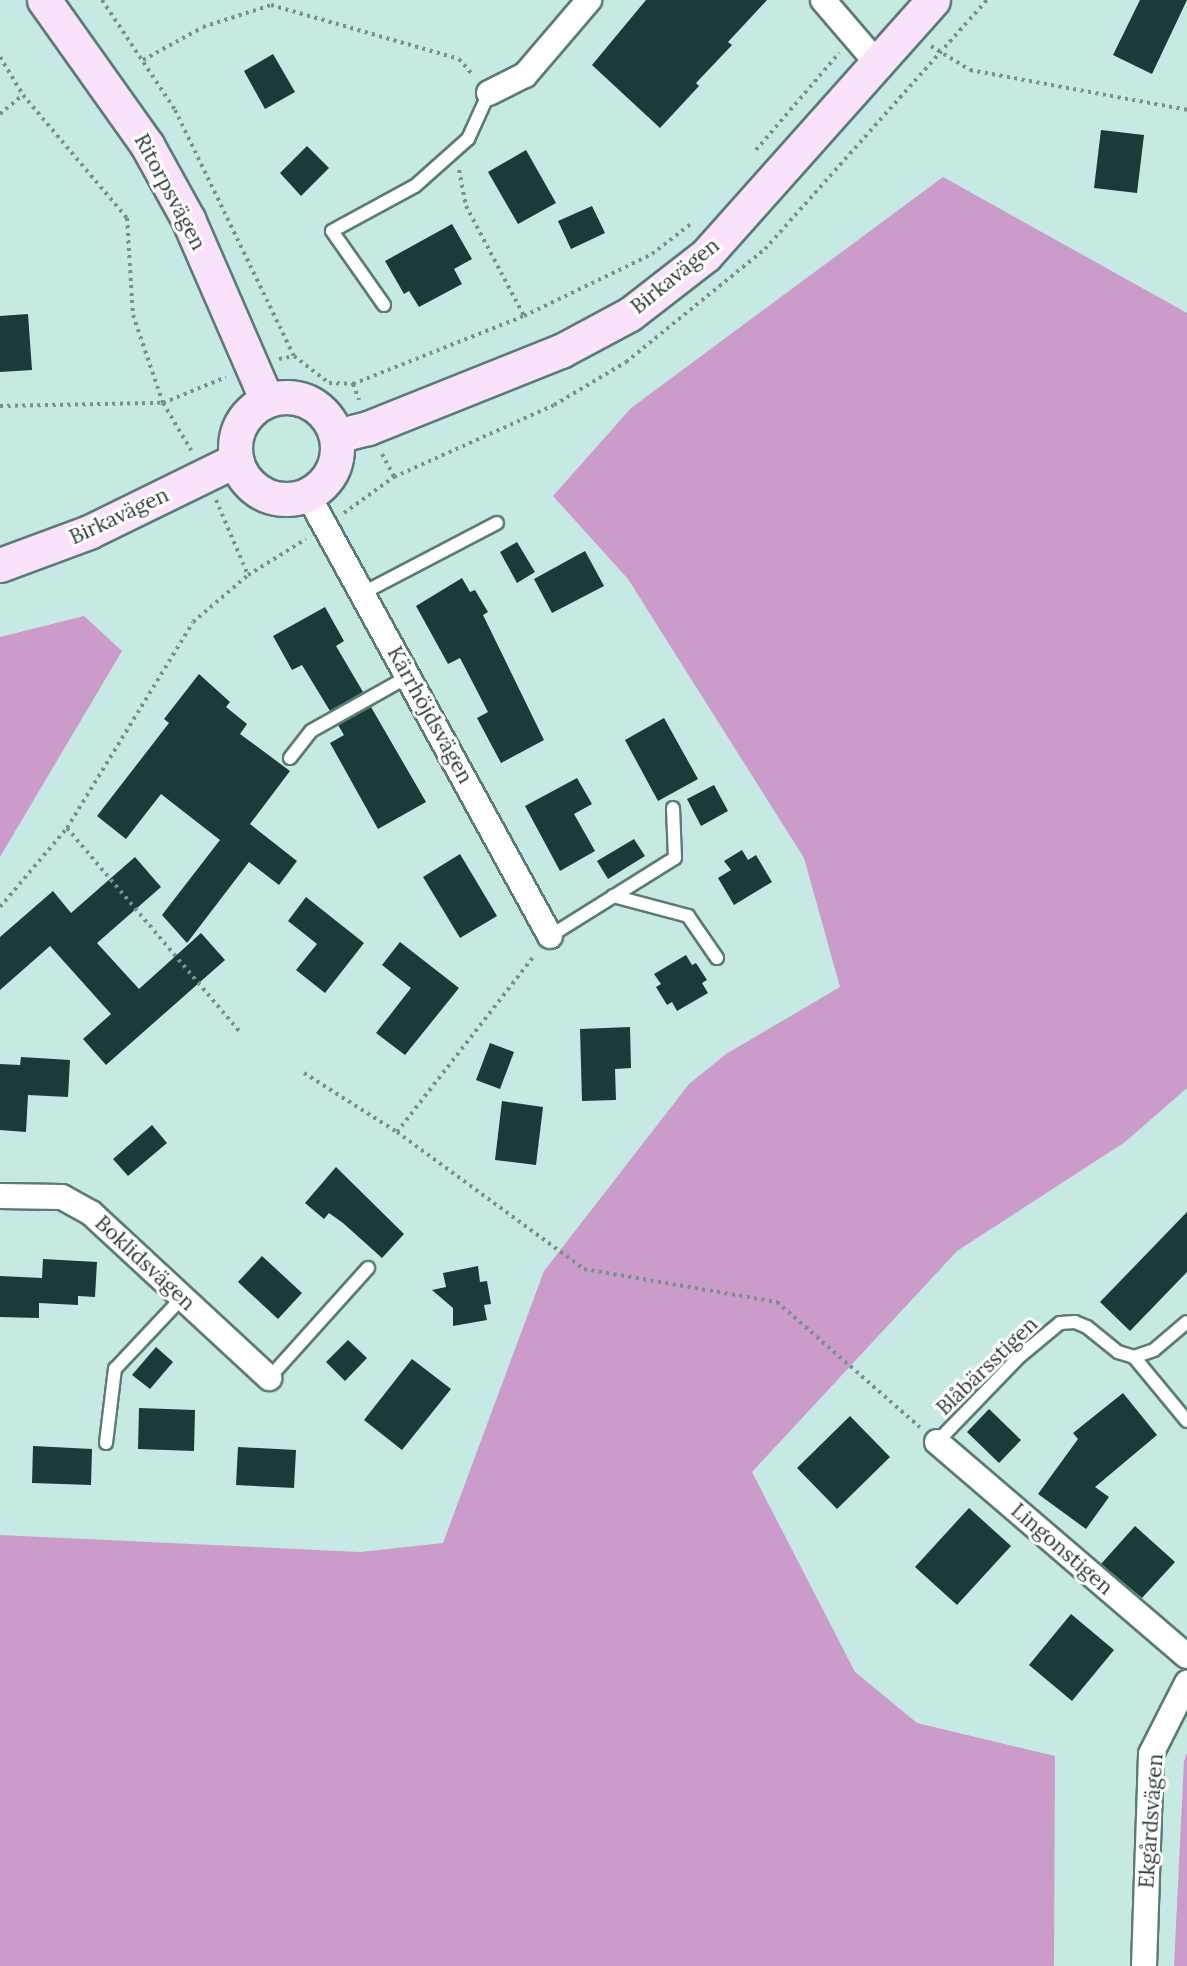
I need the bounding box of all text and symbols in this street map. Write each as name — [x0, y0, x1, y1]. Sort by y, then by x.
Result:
street label: Ritorpsvägen — [129, 130, 211, 254]
street label: Birkavägen — [626, 233, 724, 319]
street label: Birkavägen — [65, 482, 173, 550]
street label: Kärrhöjdsvägen — [382, 642, 478, 788]
street label: Boklidsvägen — [90, 1210, 200, 1316]
street label: Blåbärsstigen — [931, 1312, 1043, 1420]
street label: Lingonstigen — [1006, 1498, 1118, 1600]
street label: Ekgårdsvägen — [1134, 1753, 1168, 1889]

